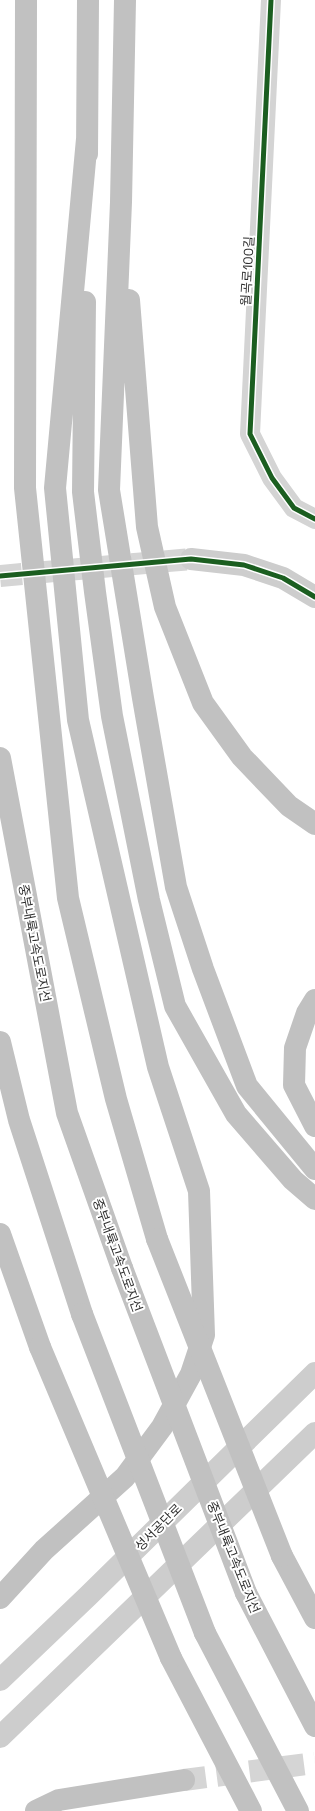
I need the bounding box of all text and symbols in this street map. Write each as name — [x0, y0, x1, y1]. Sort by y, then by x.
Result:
street label: 월곡로100길 — [237, 236, 258, 306]
street label: 중부내륙고속도로지선 — [15, 883, 54, 1003]
street label: 중부내륙고속도로지선 — [89, 1196, 146, 1314]
street label: 중부내륙고속도로지선 — [203, 1499, 264, 1616]
street label: 성서공단로 — [131, 1500, 186, 1555]

